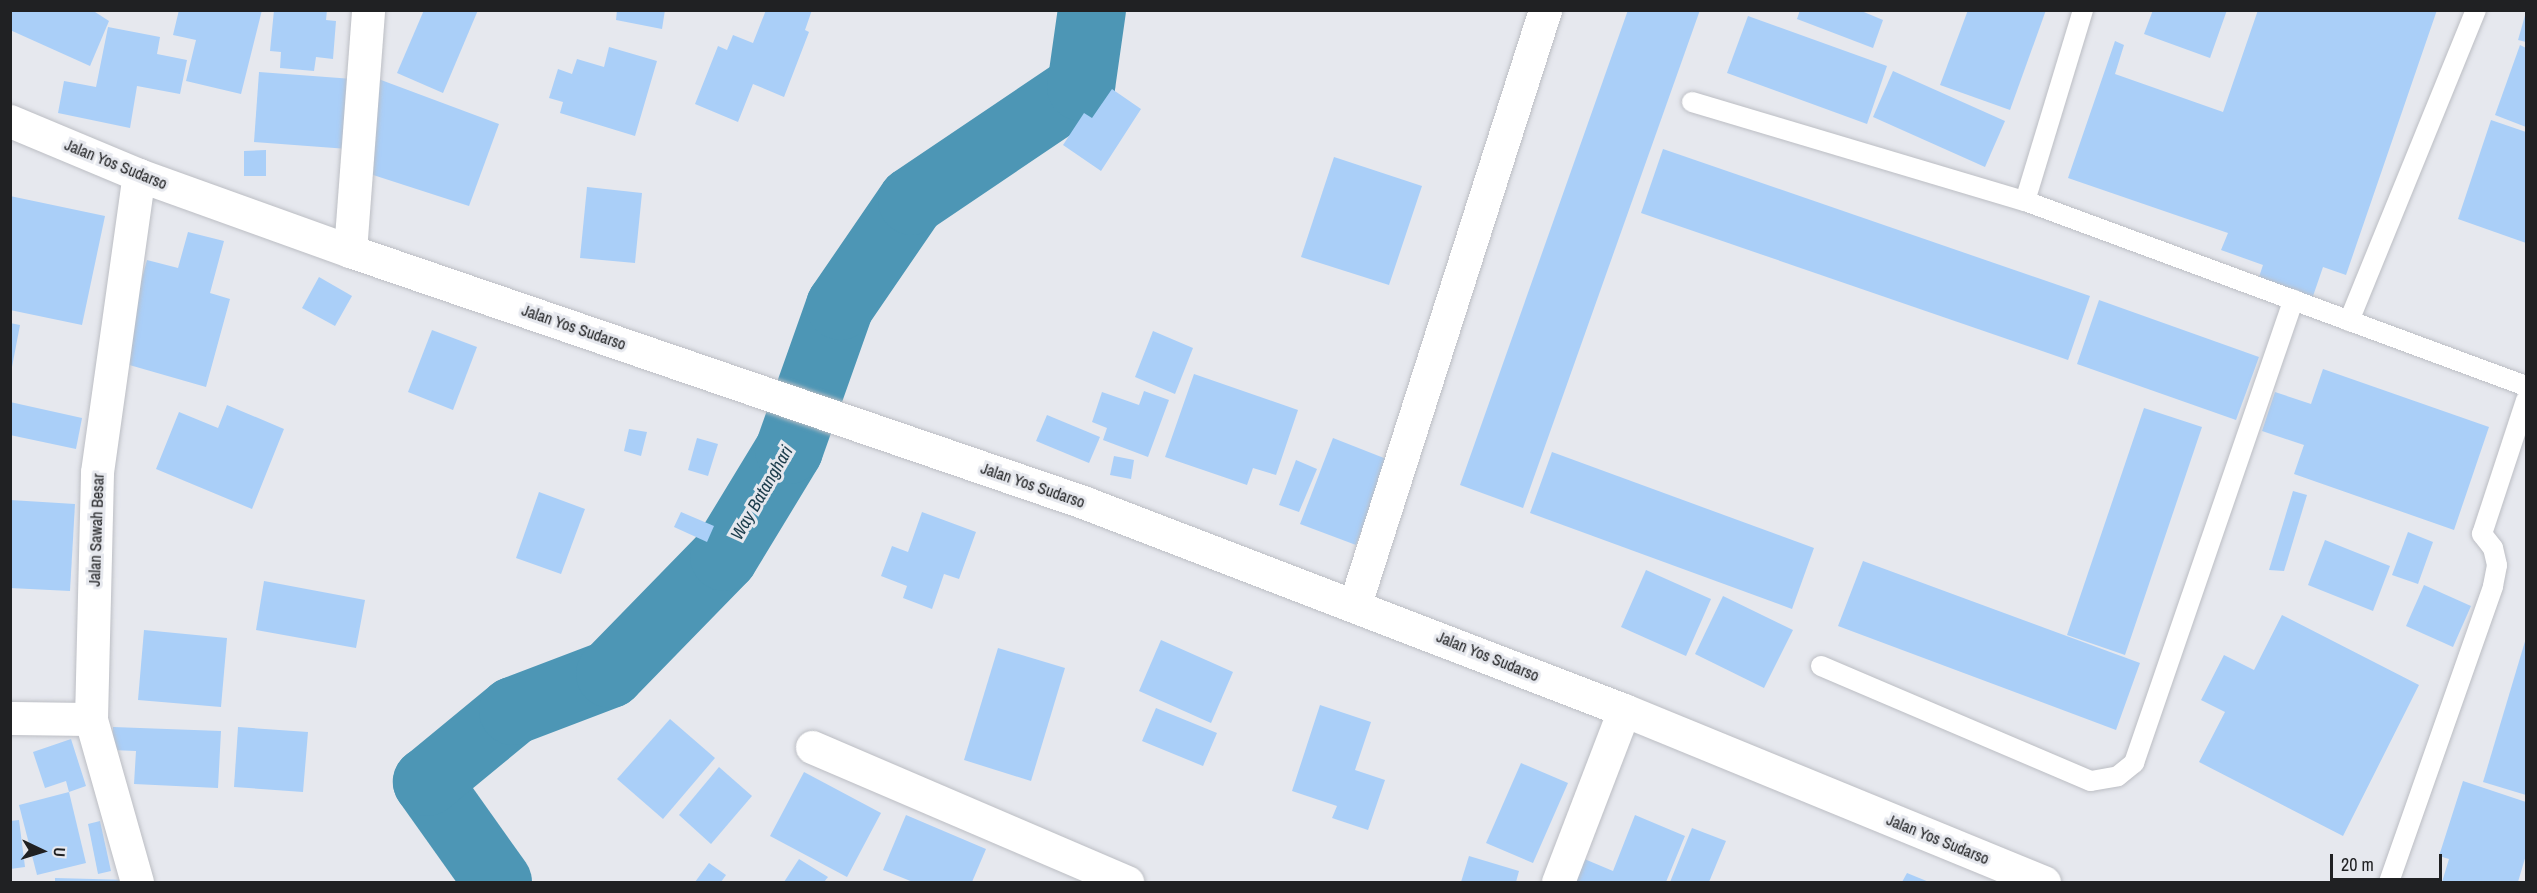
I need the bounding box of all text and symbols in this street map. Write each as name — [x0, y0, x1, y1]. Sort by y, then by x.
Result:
street label: Jalan Yos Sudarso — [62, 135, 170, 193]
street label: Jalan Yos Sudarso — [519, 300, 629, 354]
water label: Way Batanghari — [726, 442, 798, 544]
street label: Jalan Yos Sudarso — [978, 458, 1088, 512]
street label: Jalan Sawah Besar — [84, 473, 108, 587]
street label: Jalan Yos Sudarso — [1434, 627, 1542, 685]
street label: Jalan Yos Sudarso — [1884, 810, 1992, 868]
north arrow — [12, 821, 72, 881]
scale bar — [2333, 842, 2446, 880]
text: U — [49, 847, 71, 858]
text: 20 m — [2341, 852, 2374, 877]

